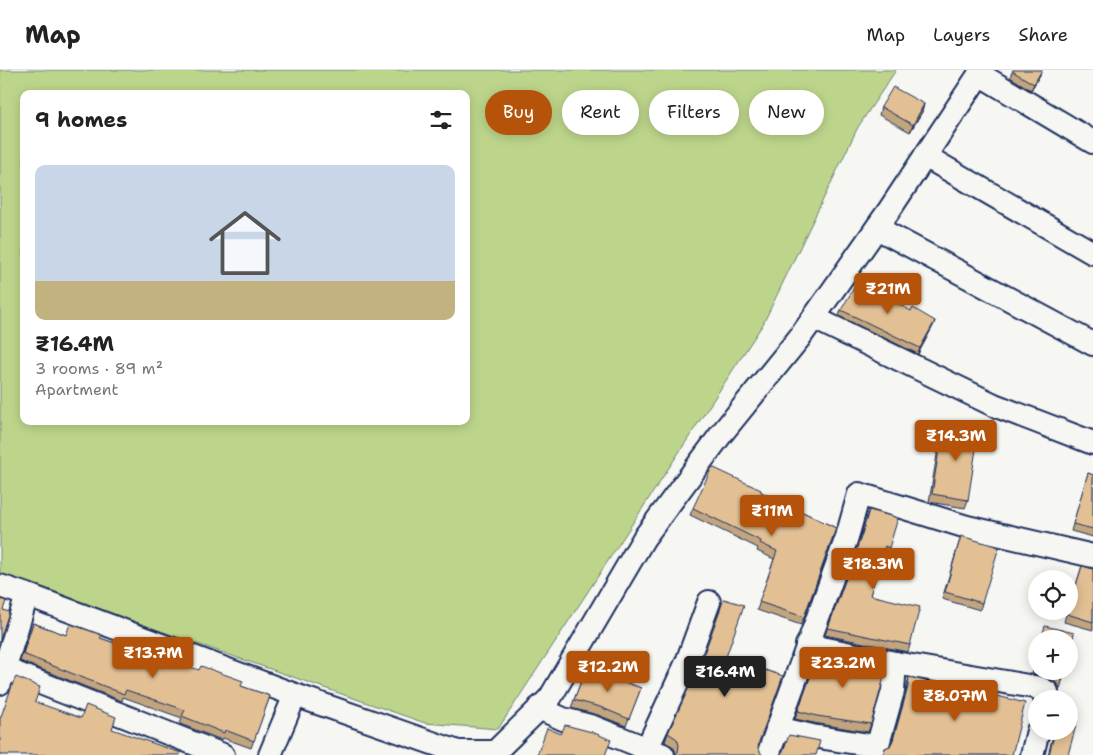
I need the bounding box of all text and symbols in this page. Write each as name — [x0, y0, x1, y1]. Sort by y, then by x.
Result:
text: Map — [25, 19, 81, 51]
text: Map — [867, 23, 905, 47]
text: Layers — [933, 23, 990, 47]
text: Share — [1018, 23, 1068, 47]
chip: Buy — [485, 90, 552, 135]
chip: Rent — [562, 90, 639, 135]
chip: Filters — [649, 90, 739, 135]
chip: New — [749, 90, 824, 135]
text: 9 homes — [35, 106, 127, 134]
icon: filters — [427, 106, 455, 134]
icon: home — [200, 198, 290, 288]
pin: ₹21M — [858, 272, 918, 315]
text: ₹21M — [865, 278, 911, 299]
text: ₹16.4M — [35, 330, 114, 358]
text: 3 rooms · 89 m² — [35, 358, 163, 379]
text: Apartment — [35, 379, 118, 400]
pin: ₹14.3M — [915, 420, 997, 462]
text: ₹14.3M — [926, 425, 986, 446]
pin: ₹11M — [742, 494, 802, 537]
text: ₹11M — [751, 500, 793, 521]
pin: ₹18.3M — [832, 548, 914, 590]
text: ₹18.3M — [842, 553, 904, 574]
map controls — [1028, 570, 1078, 740]
button: locate — [1028, 570, 1078, 620]
button: + — [1028, 630, 1078, 680]
pin: ₹13.7M — [112, 636, 194, 679]
text: ₹13.7M — [123, 642, 183, 663]
pin: ₹23.2M — [802, 646, 884, 689]
pin: ₹12.2M — [567, 650, 649, 693]
text: ₹23.2M — [811, 652, 875, 673]
text: ₹12.2M — [577, 656, 639, 677]
pin: ₹16.4M — [684, 656, 766, 698]
text: ₹16.4M — [695, 661, 755, 682]
pin: ₹8.07M — [914, 680, 996, 722]
text: ₹8.07M — [923, 685, 987, 706]
button: − — [1028, 690, 1078, 740]

